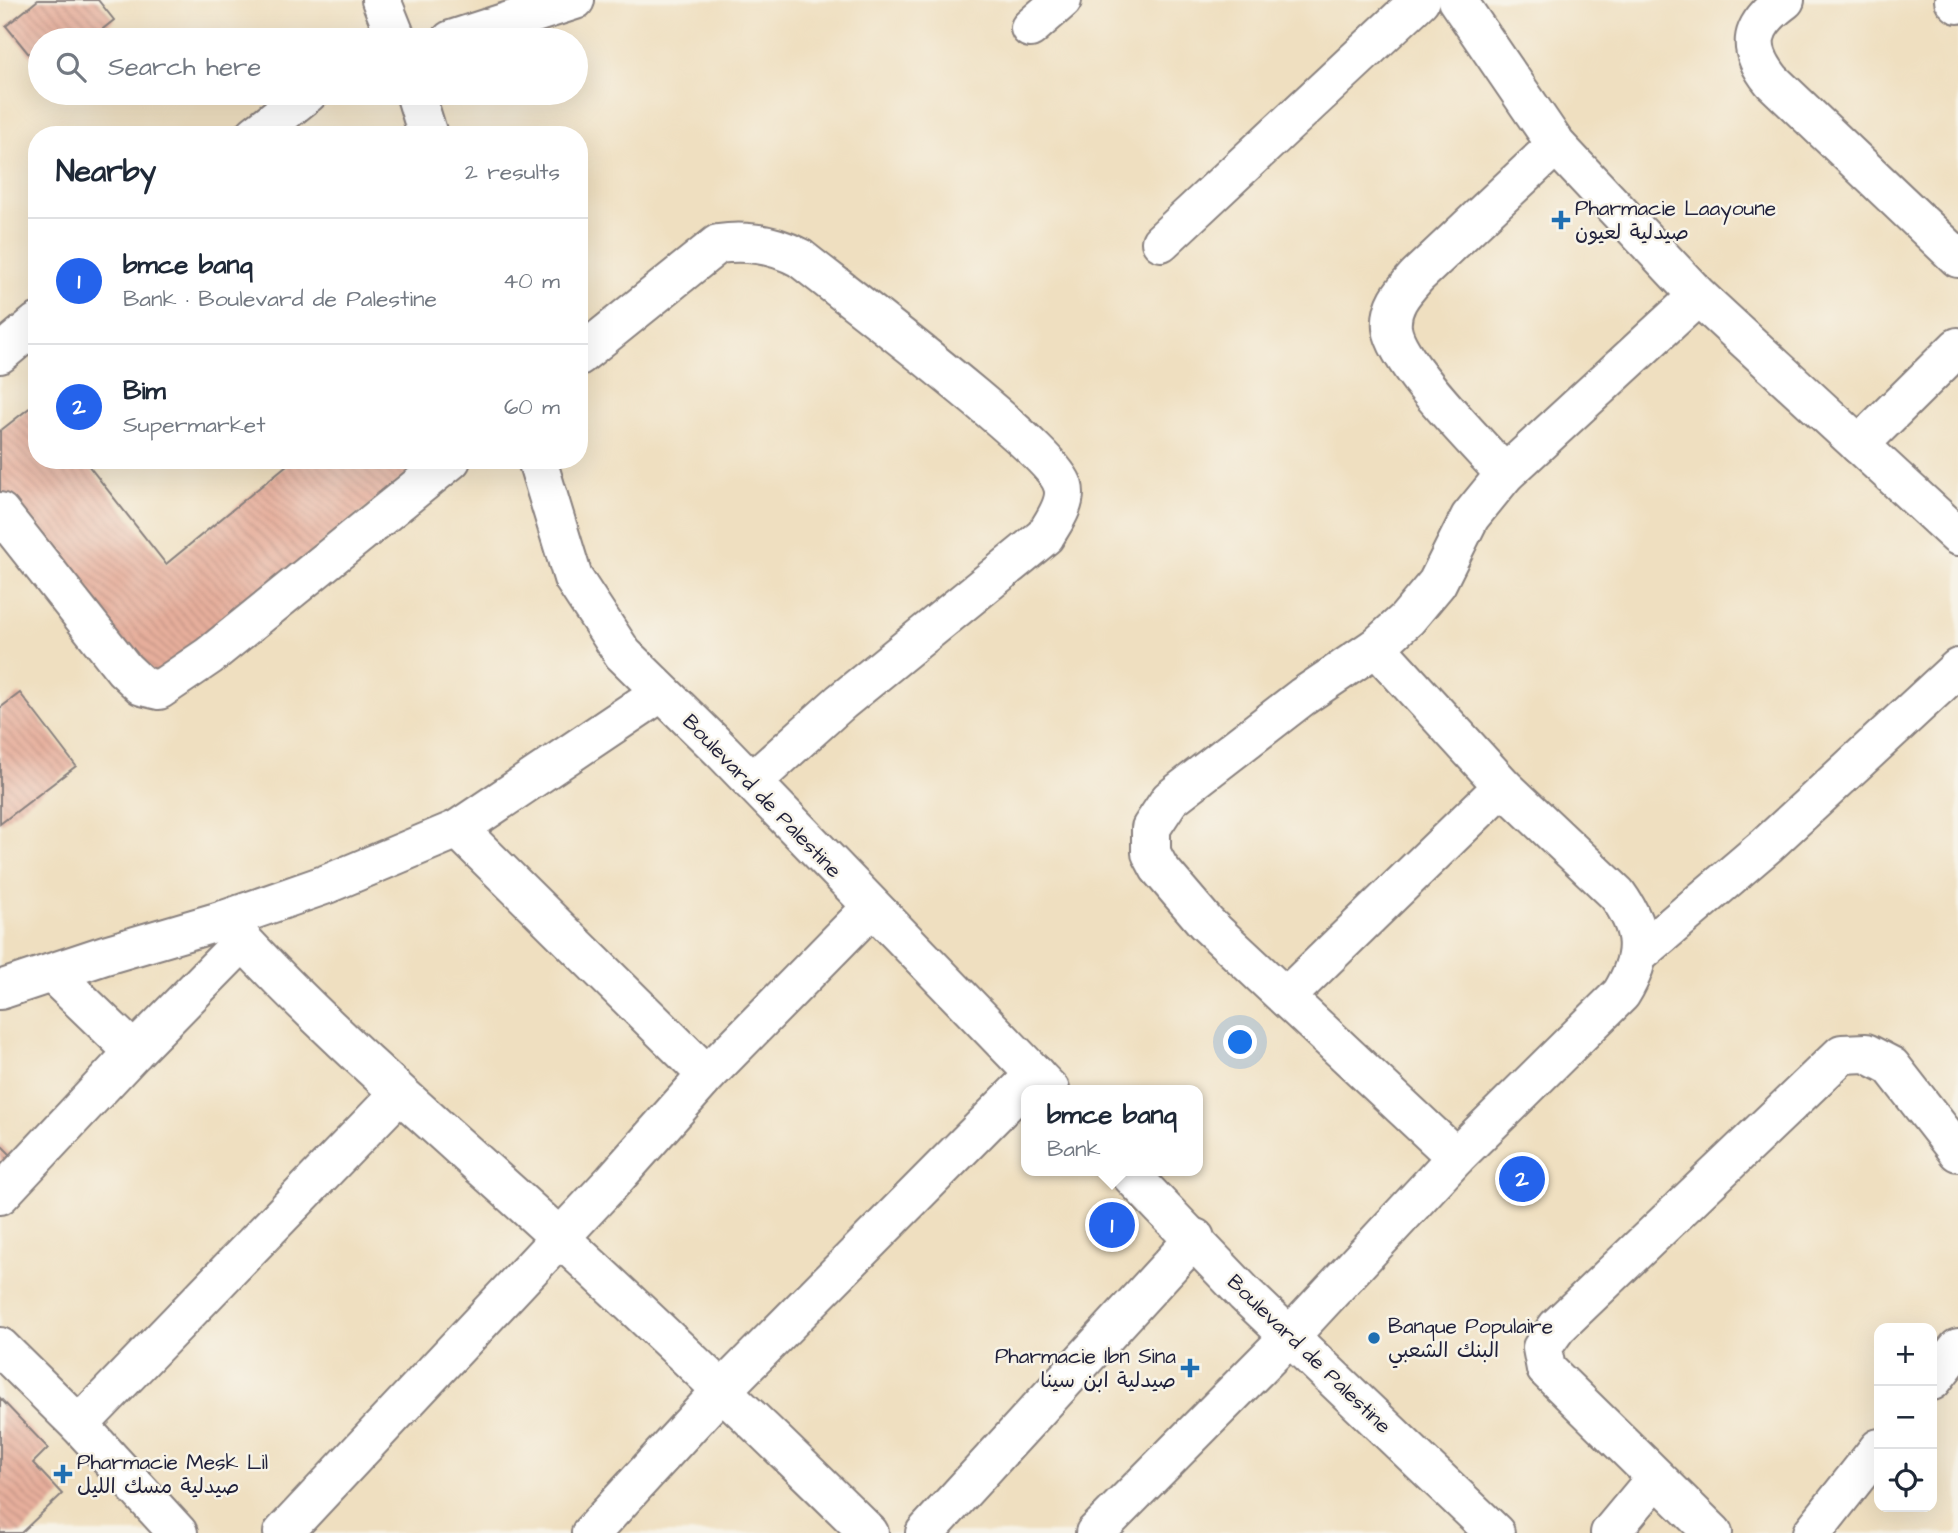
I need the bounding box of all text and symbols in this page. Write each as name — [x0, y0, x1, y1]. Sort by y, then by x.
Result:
search box — [28, 28, 588, 105]
icon: search — [52, 48, 90, 86]
text: Search here — [108, 49, 261, 85]
text: Nearby — [56, 151, 156, 193]
text: 2 results — [465, 156, 560, 188]
place label: Pharmacie Laayoune صيدلية لعيون — [1575, 194, 1776, 247]
marker: Pharmacie Laayoune صيدلية لعيون — [1553, 212, 1569, 228]
text: bmce banq — [123, 247, 253, 283]
text: 1 — [78, 265, 80, 297]
text: 40 m — [503, 265, 560, 297]
text: Bank · Boulevard de Palestine — [123, 283, 437, 315]
text: Bim — [123, 373, 166, 409]
text: 2 — [72, 391, 86, 423]
text: 60 m — [504, 391, 560, 423]
text: Supermarket — [123, 409, 266, 441]
street label: Boulevard de Palestine — [676, 708, 848, 884]
your location — [1223, 1025, 1257, 1059]
popup — [1021, 1085, 1203, 1176]
text: bmce banq — [1047, 1097, 1177, 1133]
text: Bank — [1047, 1133, 1101, 1165]
pin: 2 — [1499, 1153, 1545, 1205]
pin: 1 — [1089, 1199, 1135, 1251]
street label: Boulevard de Palestine — [1221, 1268, 1397, 1440]
place label: Banque Populaire البنك الشعبي — [1388, 1312, 1553, 1369]
map controls — [1874, 1323, 1937, 1512]
button: + — [1874, 1323, 1937, 1386]
marker: Banque Populaire البنك الشعبي — [1366, 1330, 1382, 1346]
place label: Pharmacie Ibn Sina صيدلية ابن سينا — [995, 1342, 1176, 1395]
marker: Pharmacie Ibn Sina صيدلية ابن سينا — [1182, 1360, 1198, 1376]
button: − — [1874, 1386, 1937, 1449]
place label: Pharmacie Mesk Lil صيدلية مسك الليل — [77, 1448, 268, 1501]
button: locate — [1874, 1449, 1937, 1512]
marker: Pharmacie Mesk Lil صيدلية مسك الليل — [55, 1466, 71, 1482]

